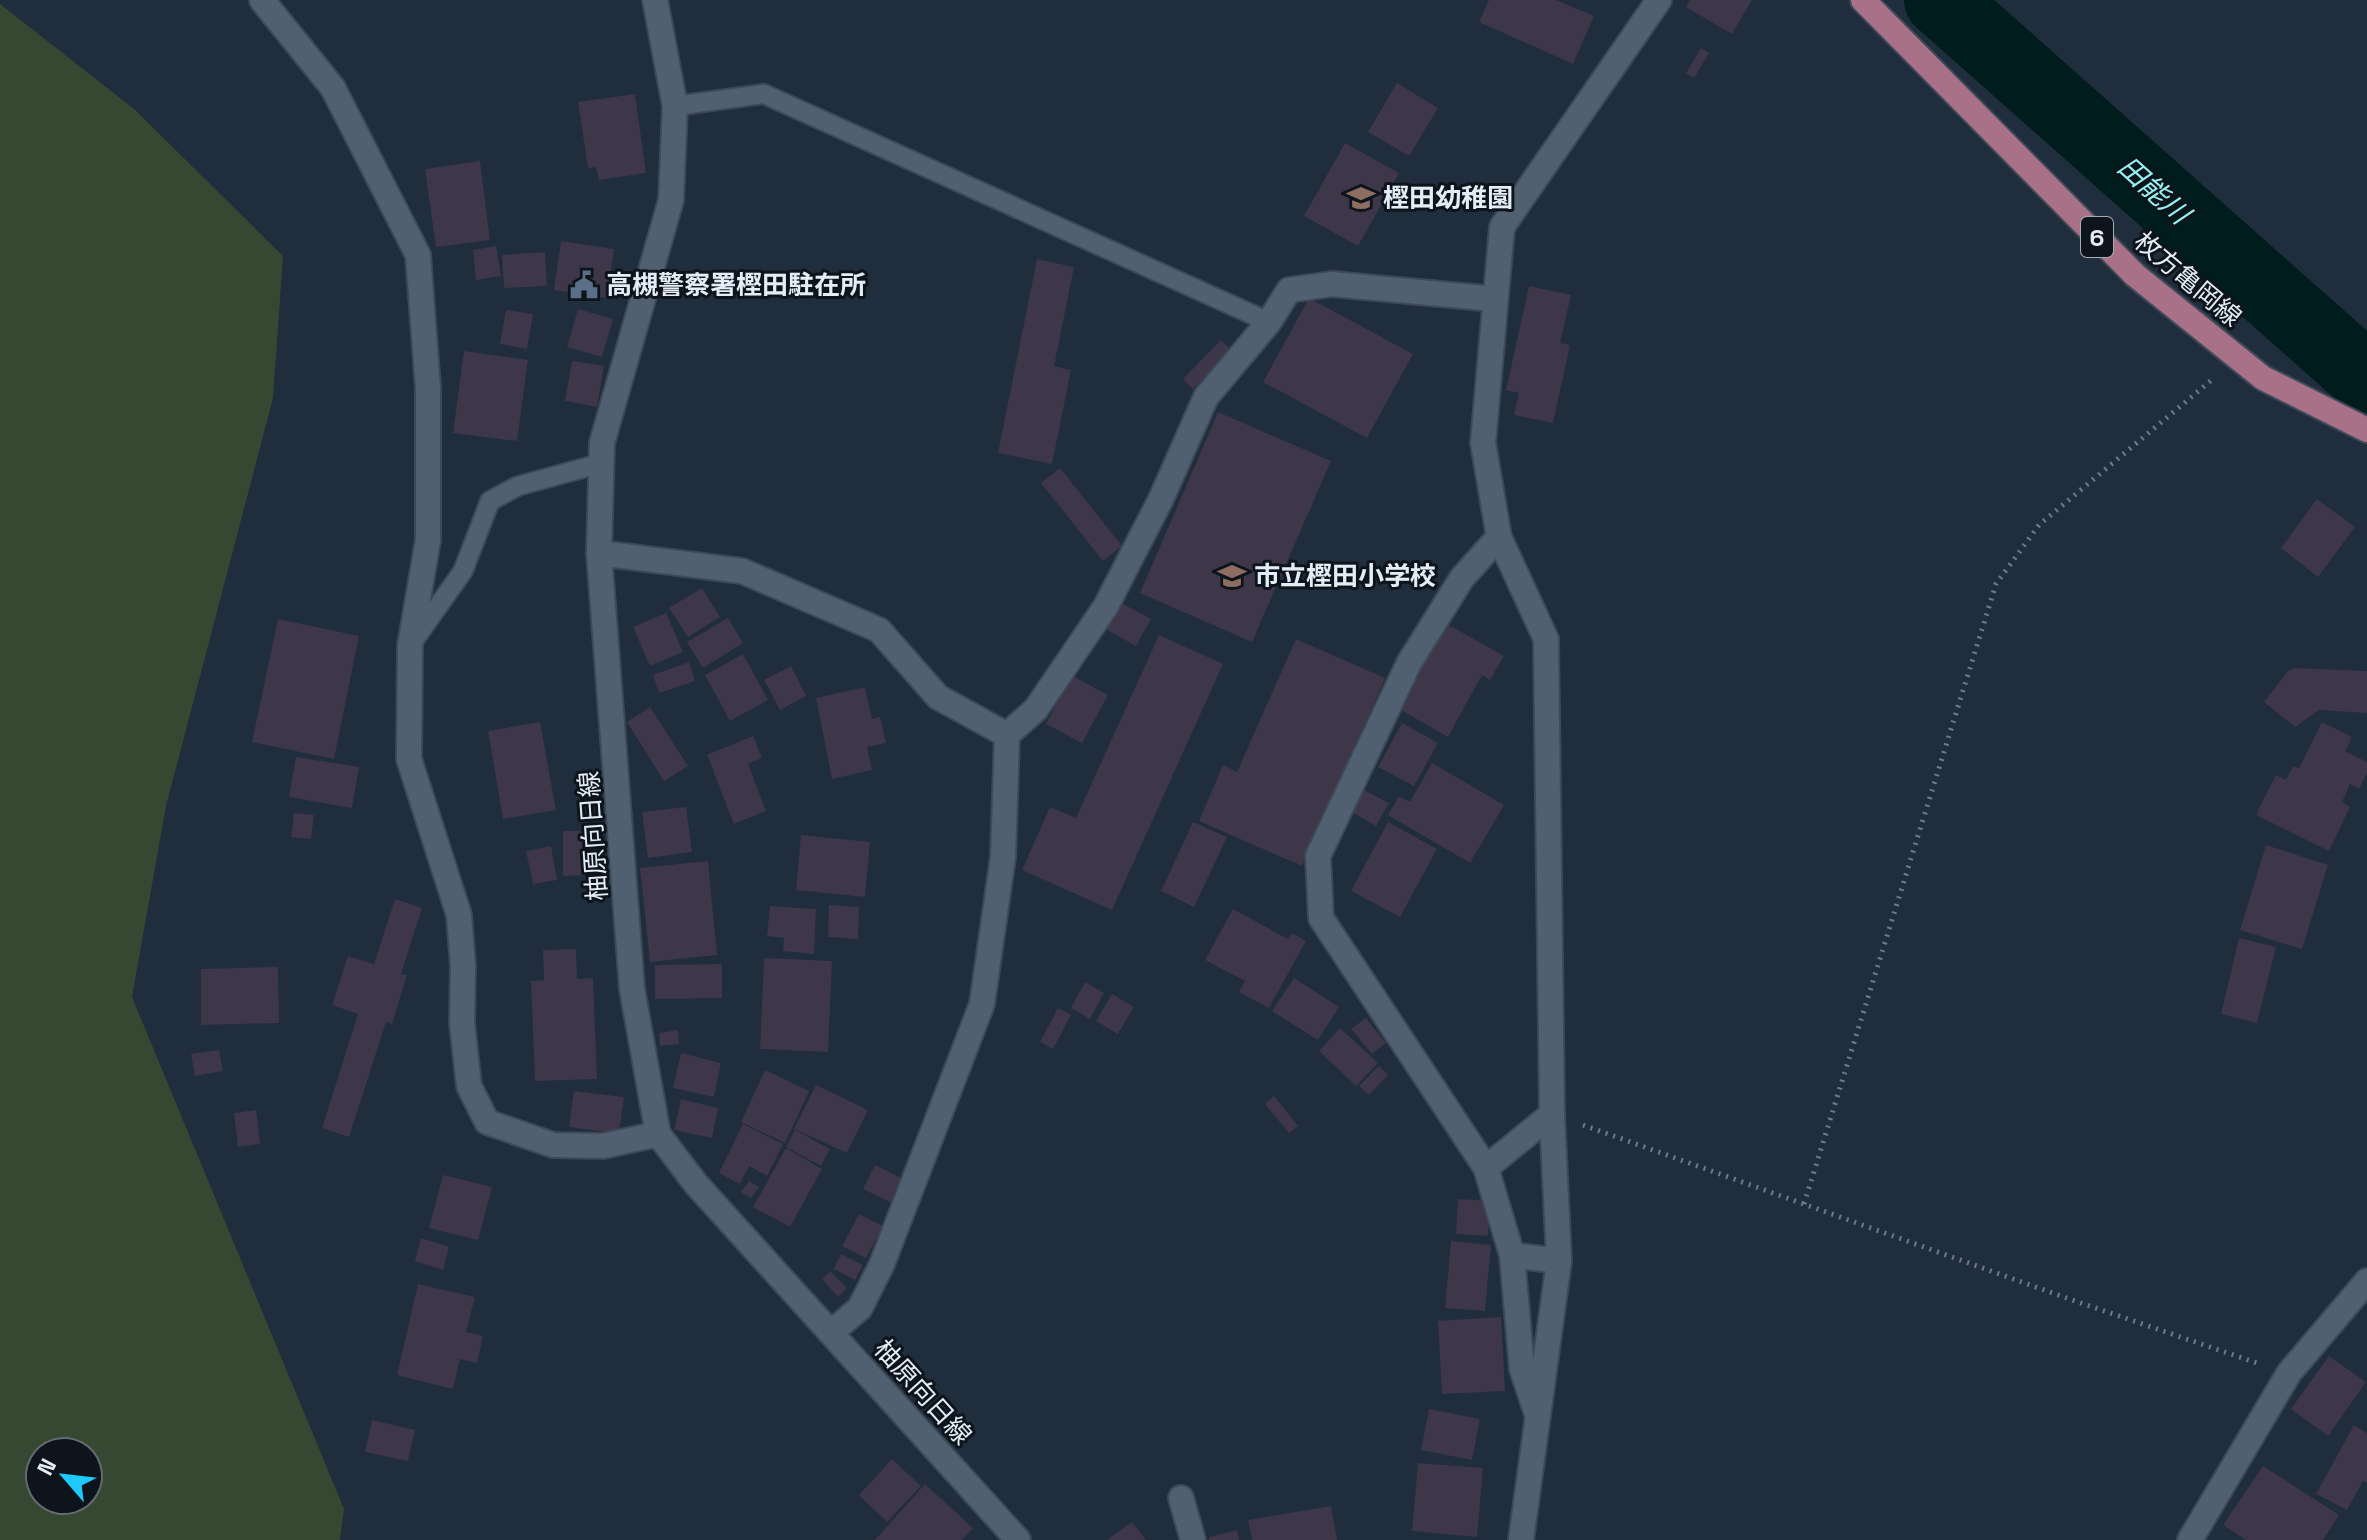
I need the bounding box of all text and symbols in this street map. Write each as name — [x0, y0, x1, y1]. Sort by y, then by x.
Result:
water label: 田能川 — [2111, 149, 2199, 233]
place label: 樫田幼稚園 — [1383, 181, 1513, 215]
school or university icon: 樫田幼稚園 — [1346, 183, 1376, 213]
road number: 6 — [2081, 217, 2113, 257]
street label: 枚方亀岡線 — [2127, 224, 2249, 334]
place label: 高槻警察署樫田駐在所 — [606, 268, 866, 302]
public building icon: 高槻警察署樫田駐在所 — [569, 270, 599, 300]
place label: 市立樫田小学校 — [1254, 559, 1436, 593]
school or university icon: 市立樫田小学校 — [1217, 561, 1247, 591]
street label: 柚原向日線 — [572, 770, 614, 902]
street label: 柚原向日線 — [867, 1332, 979, 1452]
north arrow — [24, 1436, 104, 1516]
text: N — [31, 1454, 62, 1480]

